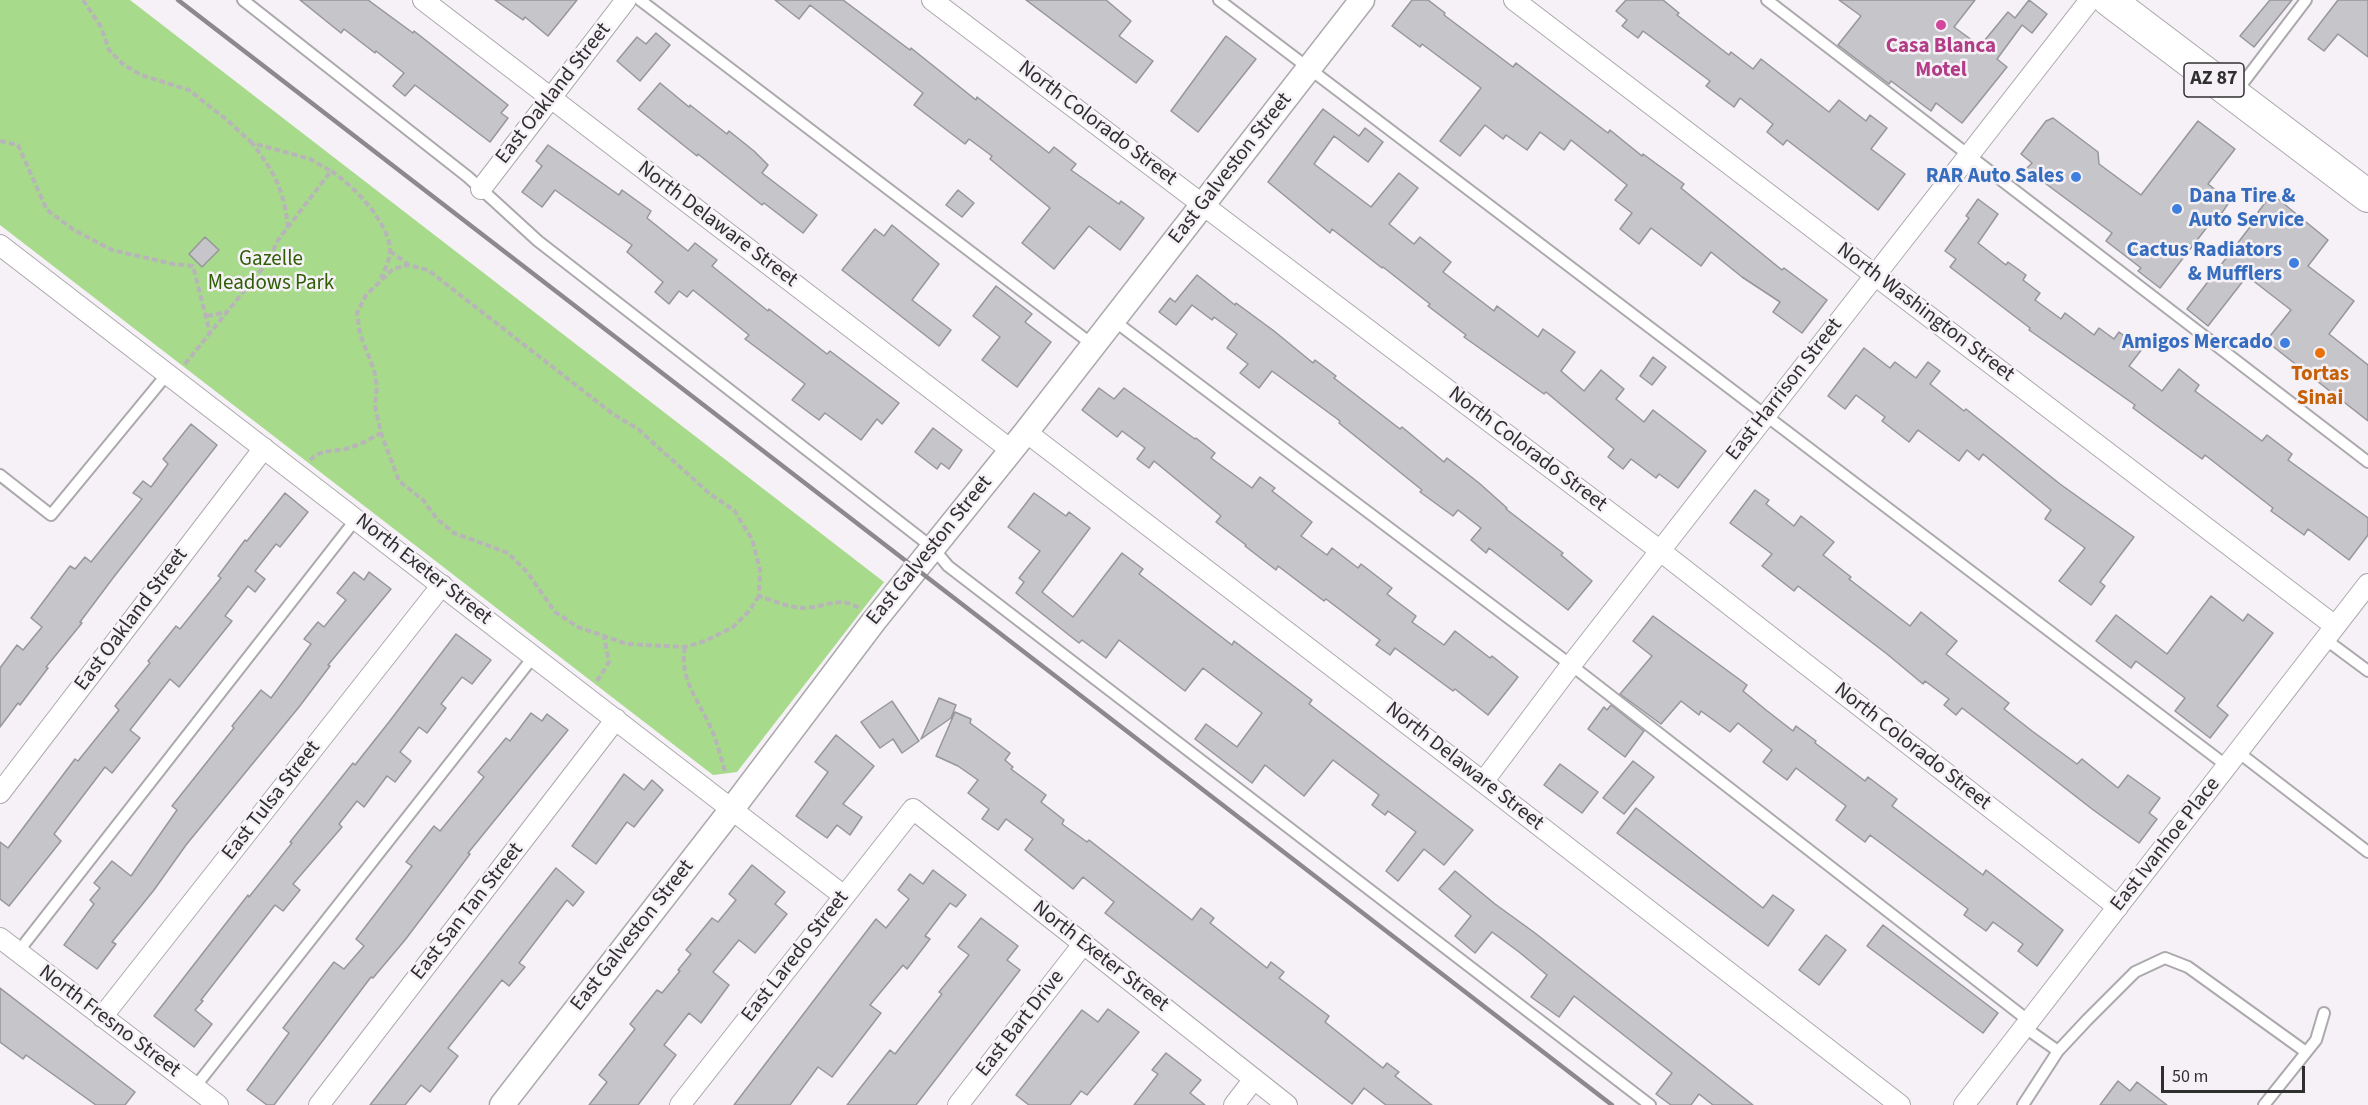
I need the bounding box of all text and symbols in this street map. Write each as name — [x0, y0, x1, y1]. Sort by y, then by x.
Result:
street label: East Oakland Street — [491, 18, 617, 170]
marker: Casa Blanca Motel — [1934, 18, 1948, 32]
place label: Casa Blanca Motel — [1886, 34, 1996, 84]
street label: North Colorado Street — [1013, 56, 1181, 192]
road number: AZ 87 — [2184, 63, 2244, 97]
street label: East Galveston Street — [1164, 88, 1298, 250]
street label: North Delaware Street — [632, 157, 802, 293]
place label: RAR Auto Sales — [1926, 164, 2064, 190]
marker: RAR Auto Sales — [2069, 170, 2083, 184]
place label: Dana Tire & Auto Service — [2189, 184, 2304, 234]
marker: Dana Tire & Auto Service — [2170, 202, 2184, 216]
street label: North Washington Street — [1831, 238, 2019, 388]
place label: Cactus Radiators & Mufflers — [2127, 238, 2282, 288]
park label: Gazelle Meadows Park — [208, 247, 334, 297]
marker: Cactus Radiators & Mufflers — [2287, 256, 2301, 270]
street label: East Harrison Street — [1722, 314, 1848, 466]
place label: Amigos Mercado — [2122, 330, 2273, 356]
marker: Amigos Mercado — [2278, 336, 2292, 350]
marker: Tortas Sinai — [2313, 346, 2327, 360]
place label: Tortas Sinai — [2291, 362, 2349, 412]
street label: North Colorado Street — [1443, 382, 1611, 518]
street label: East Galveston Street — [862, 471, 998, 631]
street label: North Exeter Street — [350, 509, 496, 631]
street label: East Oakland Street — [70, 544, 194, 696]
street label: North Colorado Street — [1828, 678, 1996, 816]
street label: North Delaware Street — [1380, 697, 1548, 837]
street label: East Tulsa Street — [218, 736, 326, 866]
street label: East Ivanhoe Place — [2106, 773, 2226, 917]
street label: East San Tan Street — [407, 838, 529, 986]
street label: East Galveston Street — [566, 855, 700, 1017]
street label: East Laredo Street — [737, 886, 855, 1028]
street label: North Exeter Street — [1027, 896, 1173, 1018]
street label: North Fresno Street — [33, 961, 185, 1083]
street label: East Bart Drive — [972, 966, 1070, 1082]
scale bar — [2164, 1054, 2308, 1092]
text: 50 m — [2172, 1064, 2208, 1089]

